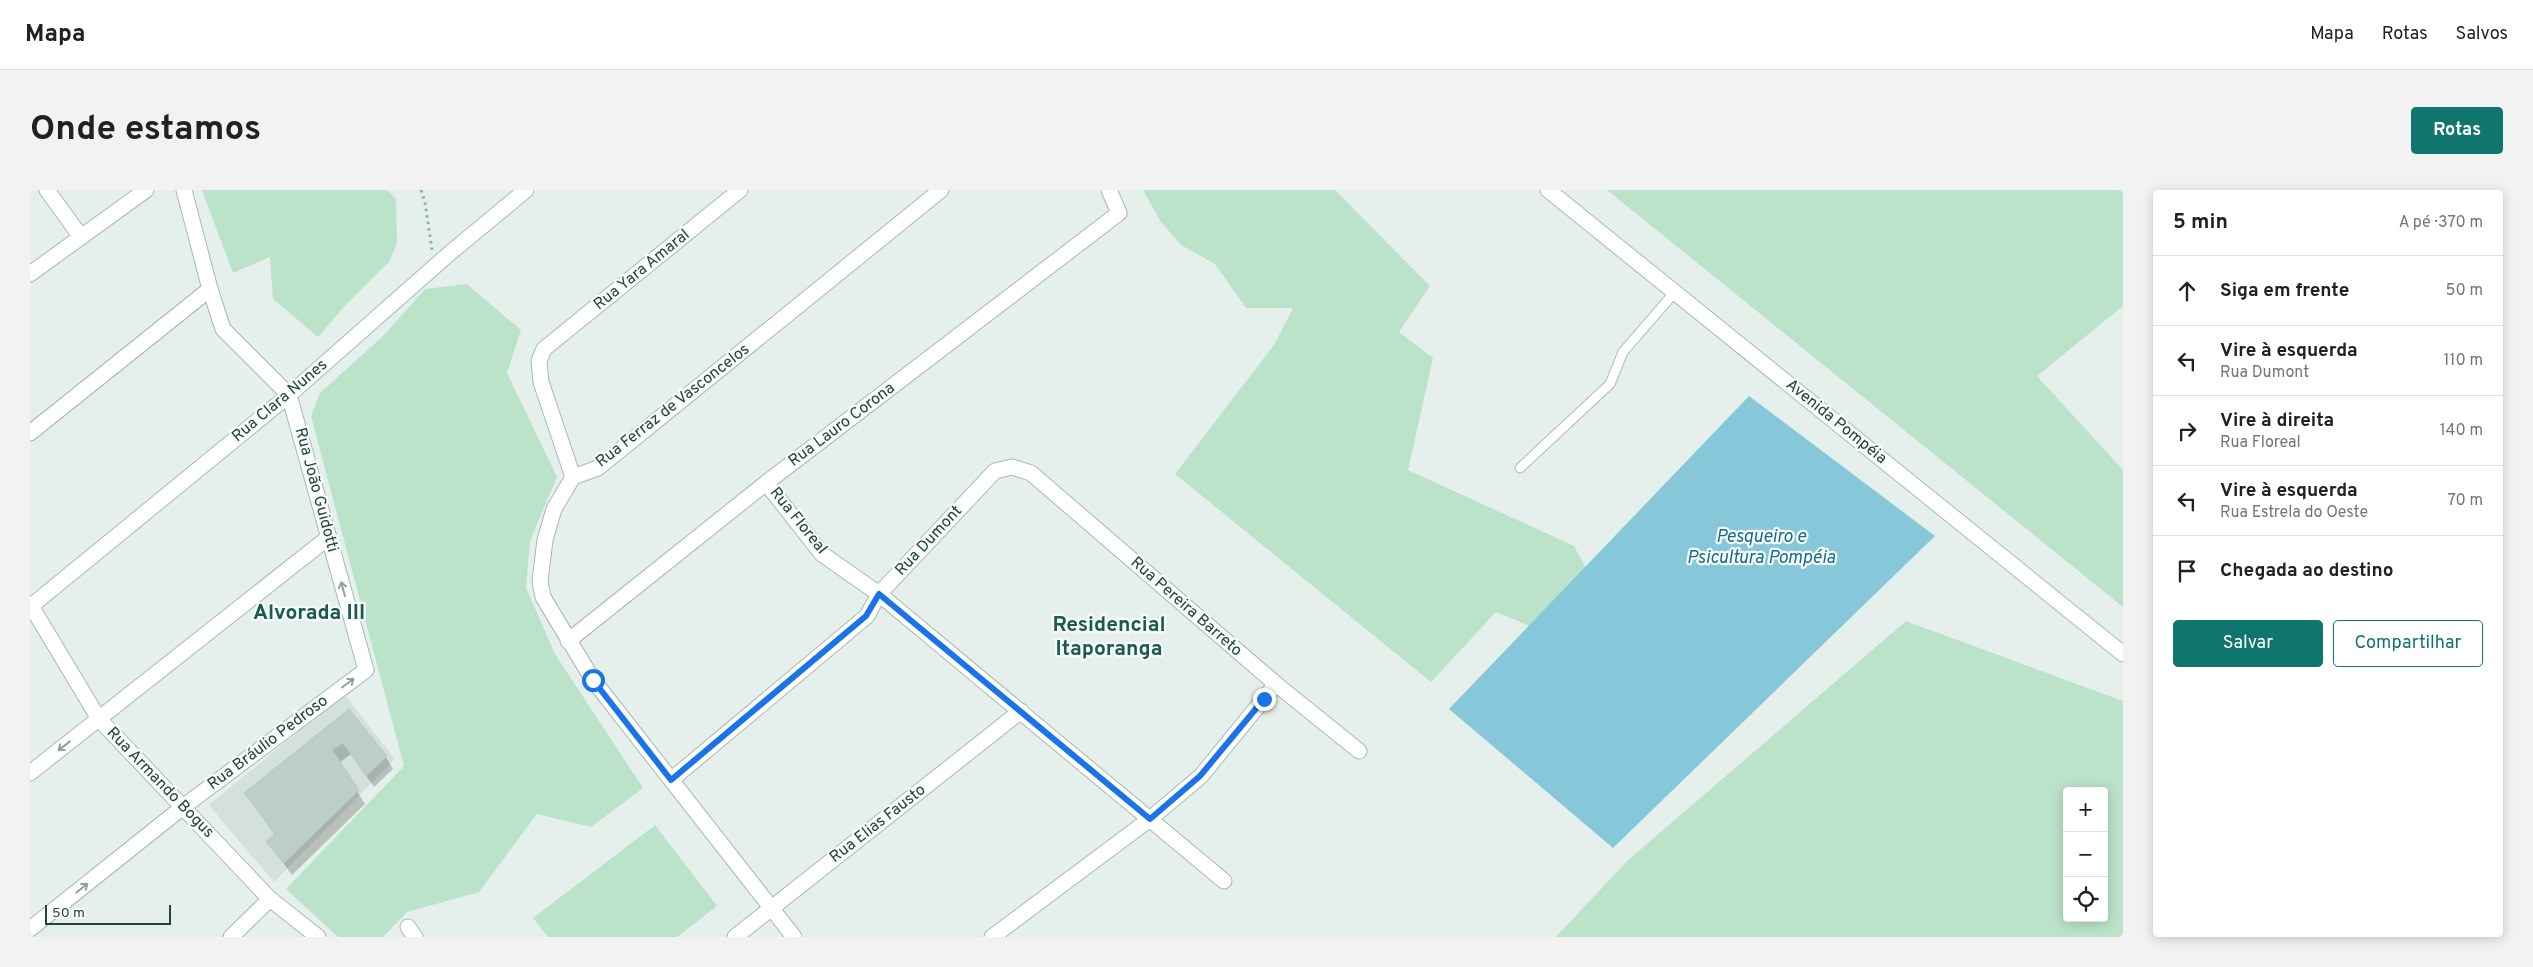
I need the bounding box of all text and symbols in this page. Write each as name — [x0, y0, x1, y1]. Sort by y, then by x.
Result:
text: Mapa — [25, 20, 85, 50]
text: Mapa — [2310, 23, 2354, 46]
text: Rotas — [2382, 23, 2428, 46]
text: Salvos — [2456, 23, 2508, 46]
button: Rotas — [2411, 107, 2503, 154]
text: Onde estamos — [30, 108, 261, 152]
text: 5 min — [2173, 209, 2228, 236]
text: A pé · 370 m — [2399, 213, 2483, 233]
street label: Rua Yara Amaral — [590, 225, 694, 315]
icon: ahead — [2173, 277, 2201, 305]
text: Siga em frente — [2220, 279, 2349, 303]
text: 50 m — [2446, 281, 2483, 301]
text: Vire à esquerda — [2220, 339, 2358, 363]
street label: Rua Ferraz de Vasconcelos — [592, 340, 754, 472]
icon: left — [2173, 347, 2201, 375]
text: 110 m — [2443, 351, 2483, 371]
street label: Rua Clara Nunes — [228, 355, 332, 447]
text: Rua Dumont — [2220, 363, 2309, 383]
street label: Avenida Pompéia — [1781, 375, 1891, 469]
street label: Rua Lauro Corona — [785, 378, 899, 472]
text: Vire à direita — [2220, 409, 2334, 433]
icon: right — [2173, 417, 2201, 445]
text: 140 m — [2440, 421, 2483, 441]
street label: Rua João Guidotti — [290, 426, 342, 554]
text: Rua Floreal — [2220, 433, 2301, 453]
text: Vire à esquerda — [2220, 479, 2358, 503]
street label: Rua Floreal — [765, 483, 831, 559]
icon: left — [2173, 487, 2201, 515]
text: 70 m — [2448, 491, 2483, 511]
street label: Rua Dumont — [891, 502, 967, 580]
text: Rua Estrela do Oeste — [2220, 503, 2368, 523]
water label: Pesqueiro e Psicultura Pompéia — [1687, 526, 1836, 570]
street label: Rua Pereira Barreto — [1126, 553, 1246, 661]
icon: arrive — [2173, 557, 2201, 585]
text: Chegada ao destino — [2220, 559, 2394, 583]
one-way arrow — [338, 582, 347, 598]
district label: Alvorada III — [253, 600, 365, 627]
district label: Residencial Itaporanga — [1052, 612, 1166, 663]
button: Salvar — [2173, 620, 2323, 667]
button: Compartilhar — [2333, 620, 2483, 667]
route start — [582, 669, 605, 692]
one-way arrow — [341, 678, 354, 689]
route end — [1253, 688, 1276, 711]
street label: Rua Bráulio Pedroso — [204, 691, 332, 795]
street label: Rua Armando Bogus — [102, 723, 218, 843]
one-way arrow — [58, 740, 71, 751]
street label: Rua Elias Fausto — [826, 780, 930, 868]
map controls — [2063, 787, 2108, 922]
button: + — [2063, 787, 2108, 832]
button: − — [2063, 832, 2108, 877]
button: locate — [2063, 877, 2108, 922]
one-way arrow — [75, 882, 88, 893]
scale bar — [45, 902, 171, 925]
text: 50 m — [52, 905, 85, 922]

